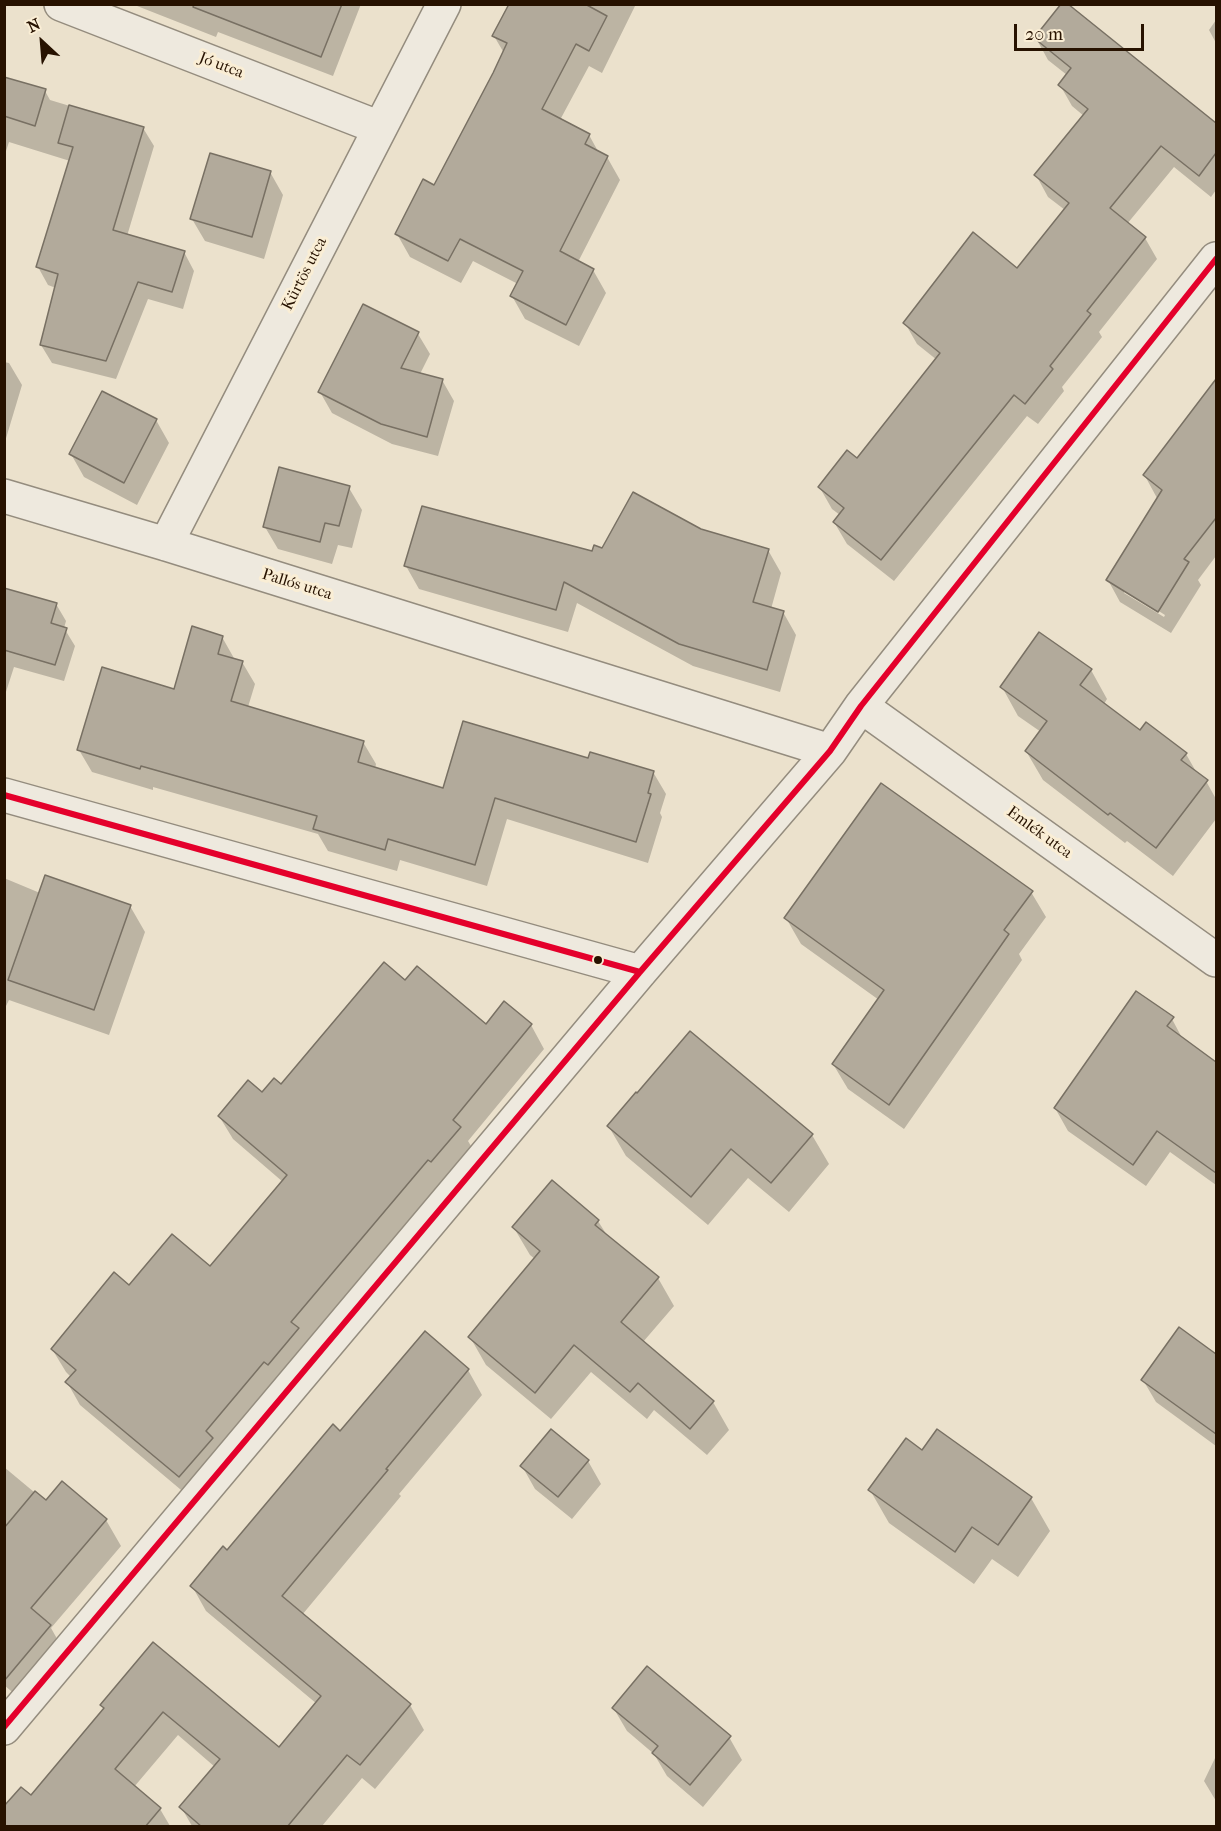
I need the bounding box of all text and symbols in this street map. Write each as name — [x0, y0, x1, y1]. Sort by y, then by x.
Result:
north arrow — [12, 12, 72, 72]
scale bar — [1017, 12, 1148, 50]
text: N — [24, 14, 44, 37]
text: 20 m — [1025, 24, 1063, 45]
street label: Jó utca — [196, 49, 246, 83]
street label: Kürtös utca — [278, 234, 332, 314]
street label: Pallós utca — [260, 565, 334, 605]
street label: Emlék utca — [1003, 803, 1075, 863]
unlabelled marker — [592, 954, 604, 966]

